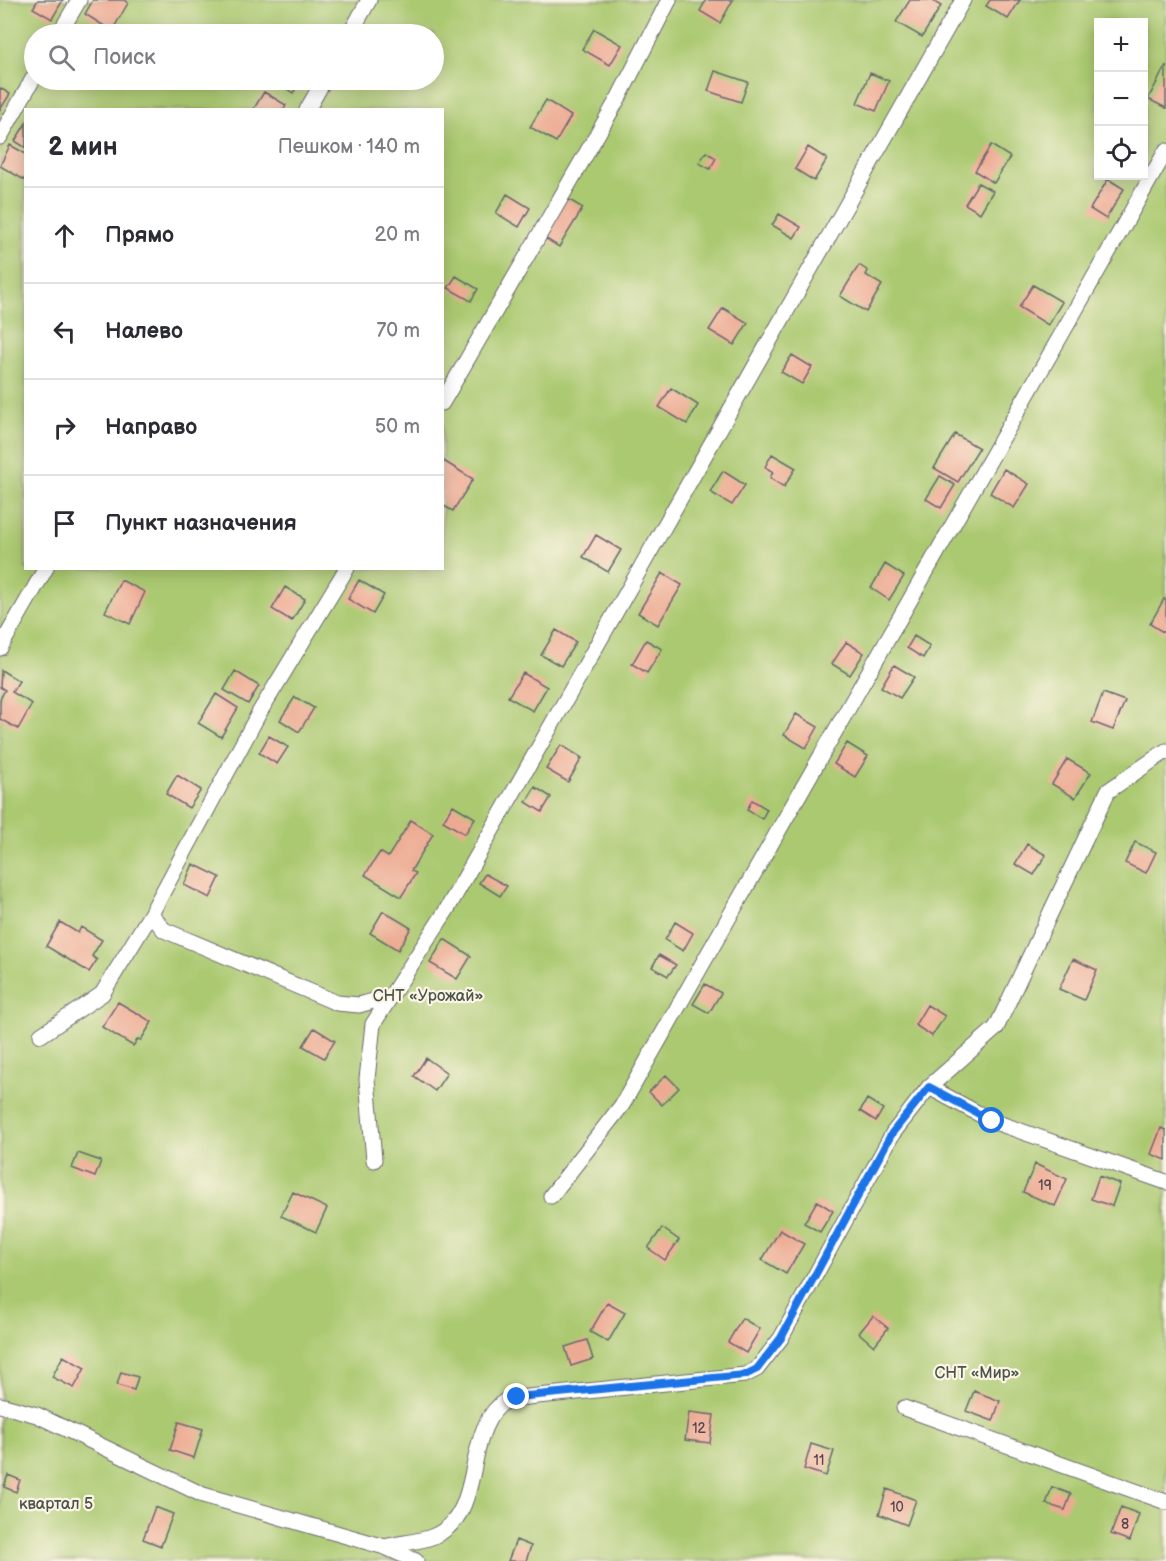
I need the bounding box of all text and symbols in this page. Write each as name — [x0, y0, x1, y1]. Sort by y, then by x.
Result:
map controls — [1094, 18, 1148, 180]
button: + — [1094, 18, 1148, 72]
search box — [24, 24, 444, 90]
icon: search — [45, 41, 78, 74]
text: Поиск — [93, 44, 156, 71]
button: − — [1094, 72, 1148, 126]
button: locate — [1094, 126, 1148, 180]
text: 2 мин — [48, 132, 118, 163]
text: Пешком · 140 m — [278, 135, 420, 159]
icon: ahead — [48, 219, 81, 252]
text: Прямо — [105, 222, 174, 249]
text: 20 m — [375, 223, 420, 247]
icon: left — [48, 315, 81, 348]
text: Налево — [105, 318, 183, 345]
text: 70 m — [376, 319, 420, 343]
icon: right — [48, 411, 81, 444]
text: Направо — [105, 414, 197, 441]
text: 50 m — [375, 415, 420, 439]
icon: arrive — [48, 507, 81, 540]
text: Пункт назначения — [105, 510, 297, 537]
park label: СНТ «Урожай» — [373, 987, 483, 1006]
route start — [978, 1107, 1004, 1133]
house number: 19 — [1038, 1177, 1052, 1194]
park label: СНТ «Мир» — [934, 1364, 1020, 1383]
route end — [503, 1383, 529, 1409]
house number: 12 — [692, 1420, 707, 1437]
house number: 11 — [814, 1452, 824, 1469]
park label: квартал 5 — [19, 1495, 93, 1514]
house number: 10 — [890, 1499, 904, 1516]
house number: 8 — [1121, 1516, 1129, 1533]

